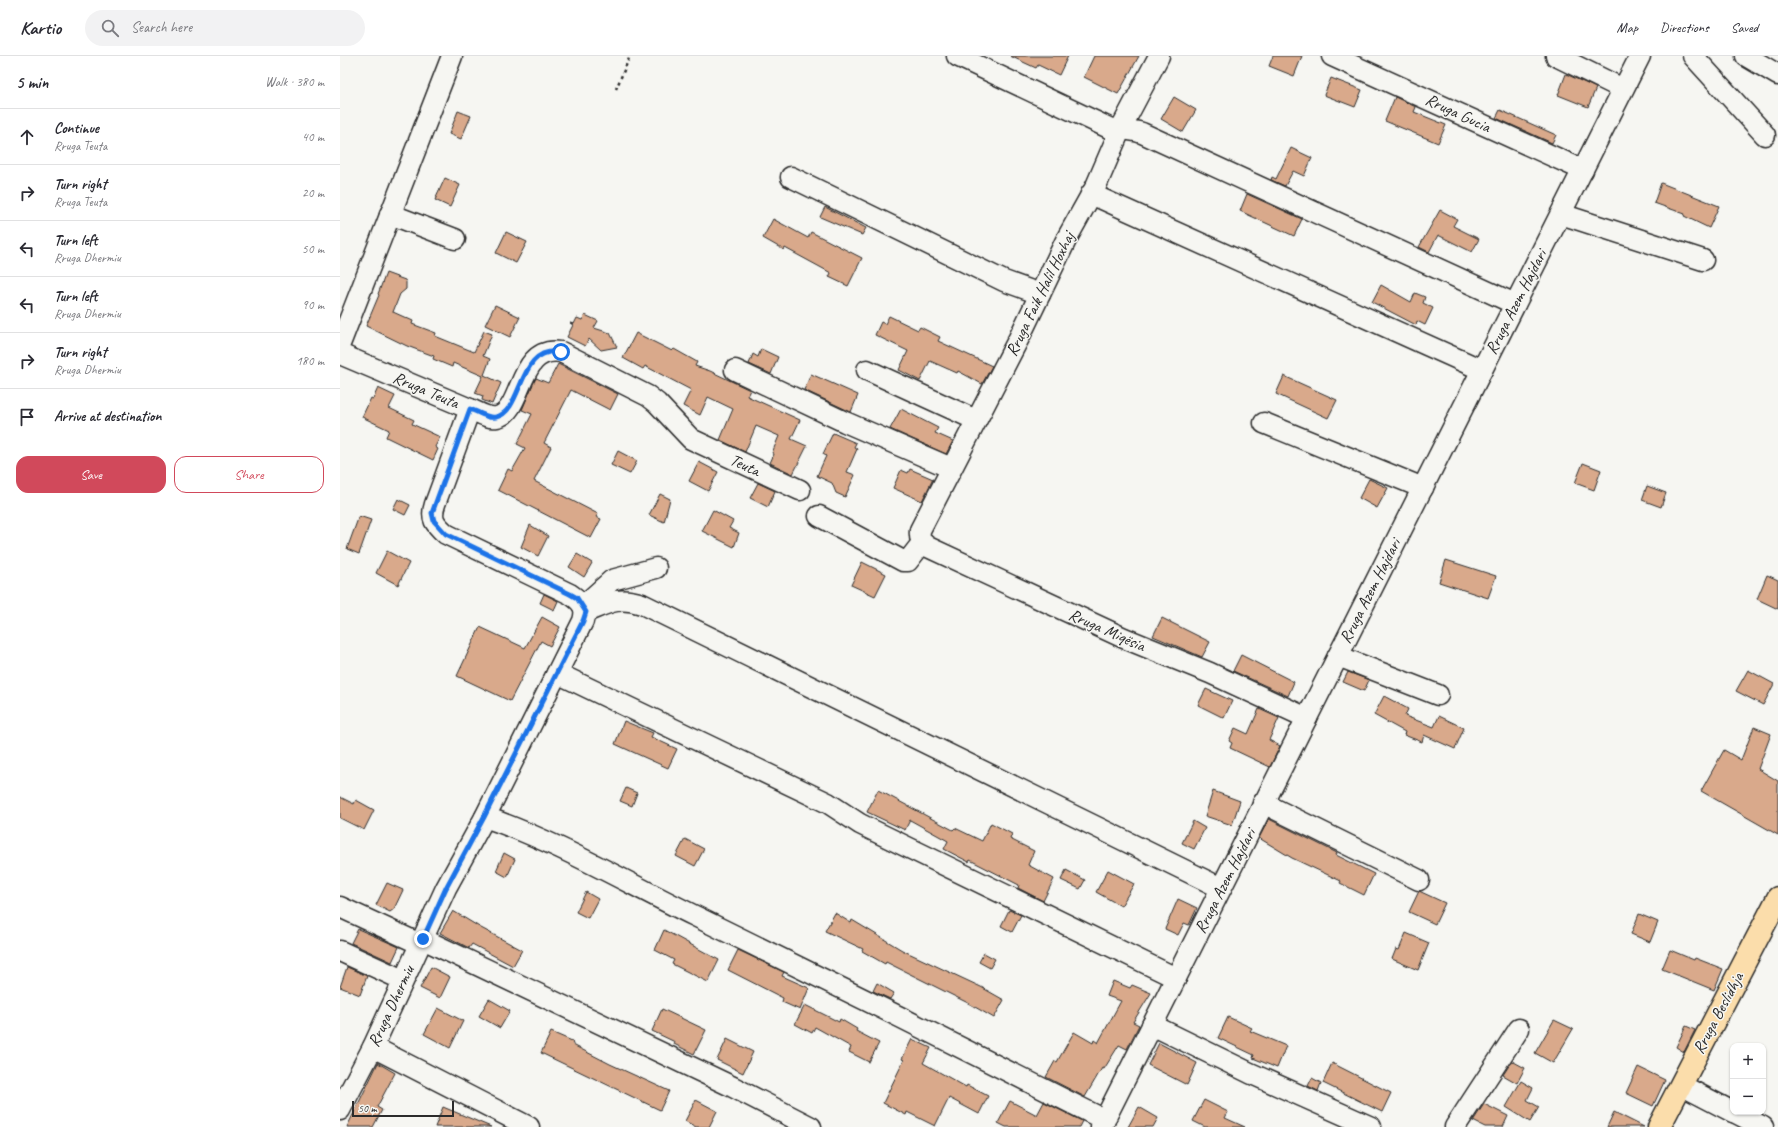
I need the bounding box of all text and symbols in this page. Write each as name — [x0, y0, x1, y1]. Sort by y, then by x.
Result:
search box — [85, 10, 365, 46]
text: Kartio — [20, 16, 61, 40]
icon: search — [99, 17, 121, 39]
text: Search here — [131, 18, 192, 37]
text: Map — [1617, 19, 1638, 36]
text: Directions — [1660, 19, 1709, 36]
text: Saved — [1731, 19, 1758, 36]
text: 5 min — [16, 72, 48, 93]
text: Walk · 380 m — [265, 74, 324, 90]
street label: Rruga Gucia — [1422, 89, 1495, 138]
text: Continue — [54, 119, 99, 138]
icon: ahead — [16, 126, 38, 148]
text: 40 m — [302, 129, 324, 145]
text: Rruga Teuta — [54, 138, 107, 154]
text: Turn right — [54, 175, 107, 194]
icon: right — [16, 182, 38, 204]
text: 20 m — [302, 185, 324, 201]
text: Rruga Teuta — [54, 194, 107, 210]
street label: Rruga Faik Halil Hoxhaj — [1001, 226, 1080, 359]
text: Turn left — [54, 231, 97, 250]
icon: left — [16, 238, 38, 260]
text: 50 m — [302, 241, 324, 257]
street label: Rruga Azem Hajdari — [1481, 244, 1553, 358]
text: Rruga Dhermiu — [54, 250, 121, 266]
text: Turn left — [54, 287, 97, 306]
icon: left — [16, 294, 38, 316]
text: 90 m — [302, 297, 324, 313]
text: Rruga Dhermiu — [54, 306, 121, 322]
text: Turn right — [54, 343, 107, 362]
route start — [552, 343, 570, 361]
icon: right — [16, 350, 38, 372]
text: 180 m — [296, 353, 324, 369]
text: Rruga Dhermiu — [54, 362, 121, 378]
street label: Rruga Teuta — [390, 367, 463, 414]
icon: arrive — [16, 406, 38, 428]
text: Arrive at destination — [54, 407, 161, 426]
street label: Teuta — [727, 449, 765, 482]
button: Save — [16, 456, 166, 493]
button: Share — [174, 456, 324, 493]
street label: Rruga Azem Hajdari — [1335, 533, 1407, 647]
street label: Rruga Miqësia — [1066, 604, 1150, 657]
street label: Rruga Azem Hajdari — [1190, 823, 1262, 937]
route end — [414, 930, 432, 948]
street label: Rruga Dhermiu — [363, 960, 420, 1050]
street label: Rruga Beslidhja — [1688, 968, 1749, 1057]
map controls — [1730, 1043, 1766, 1115]
button: + — [1730, 1043, 1766, 1079]
button: − — [1730, 1079, 1766, 1115]
scale bar — [352, 1099, 454, 1118]
text: 50 m — [358, 1101, 377, 1115]

